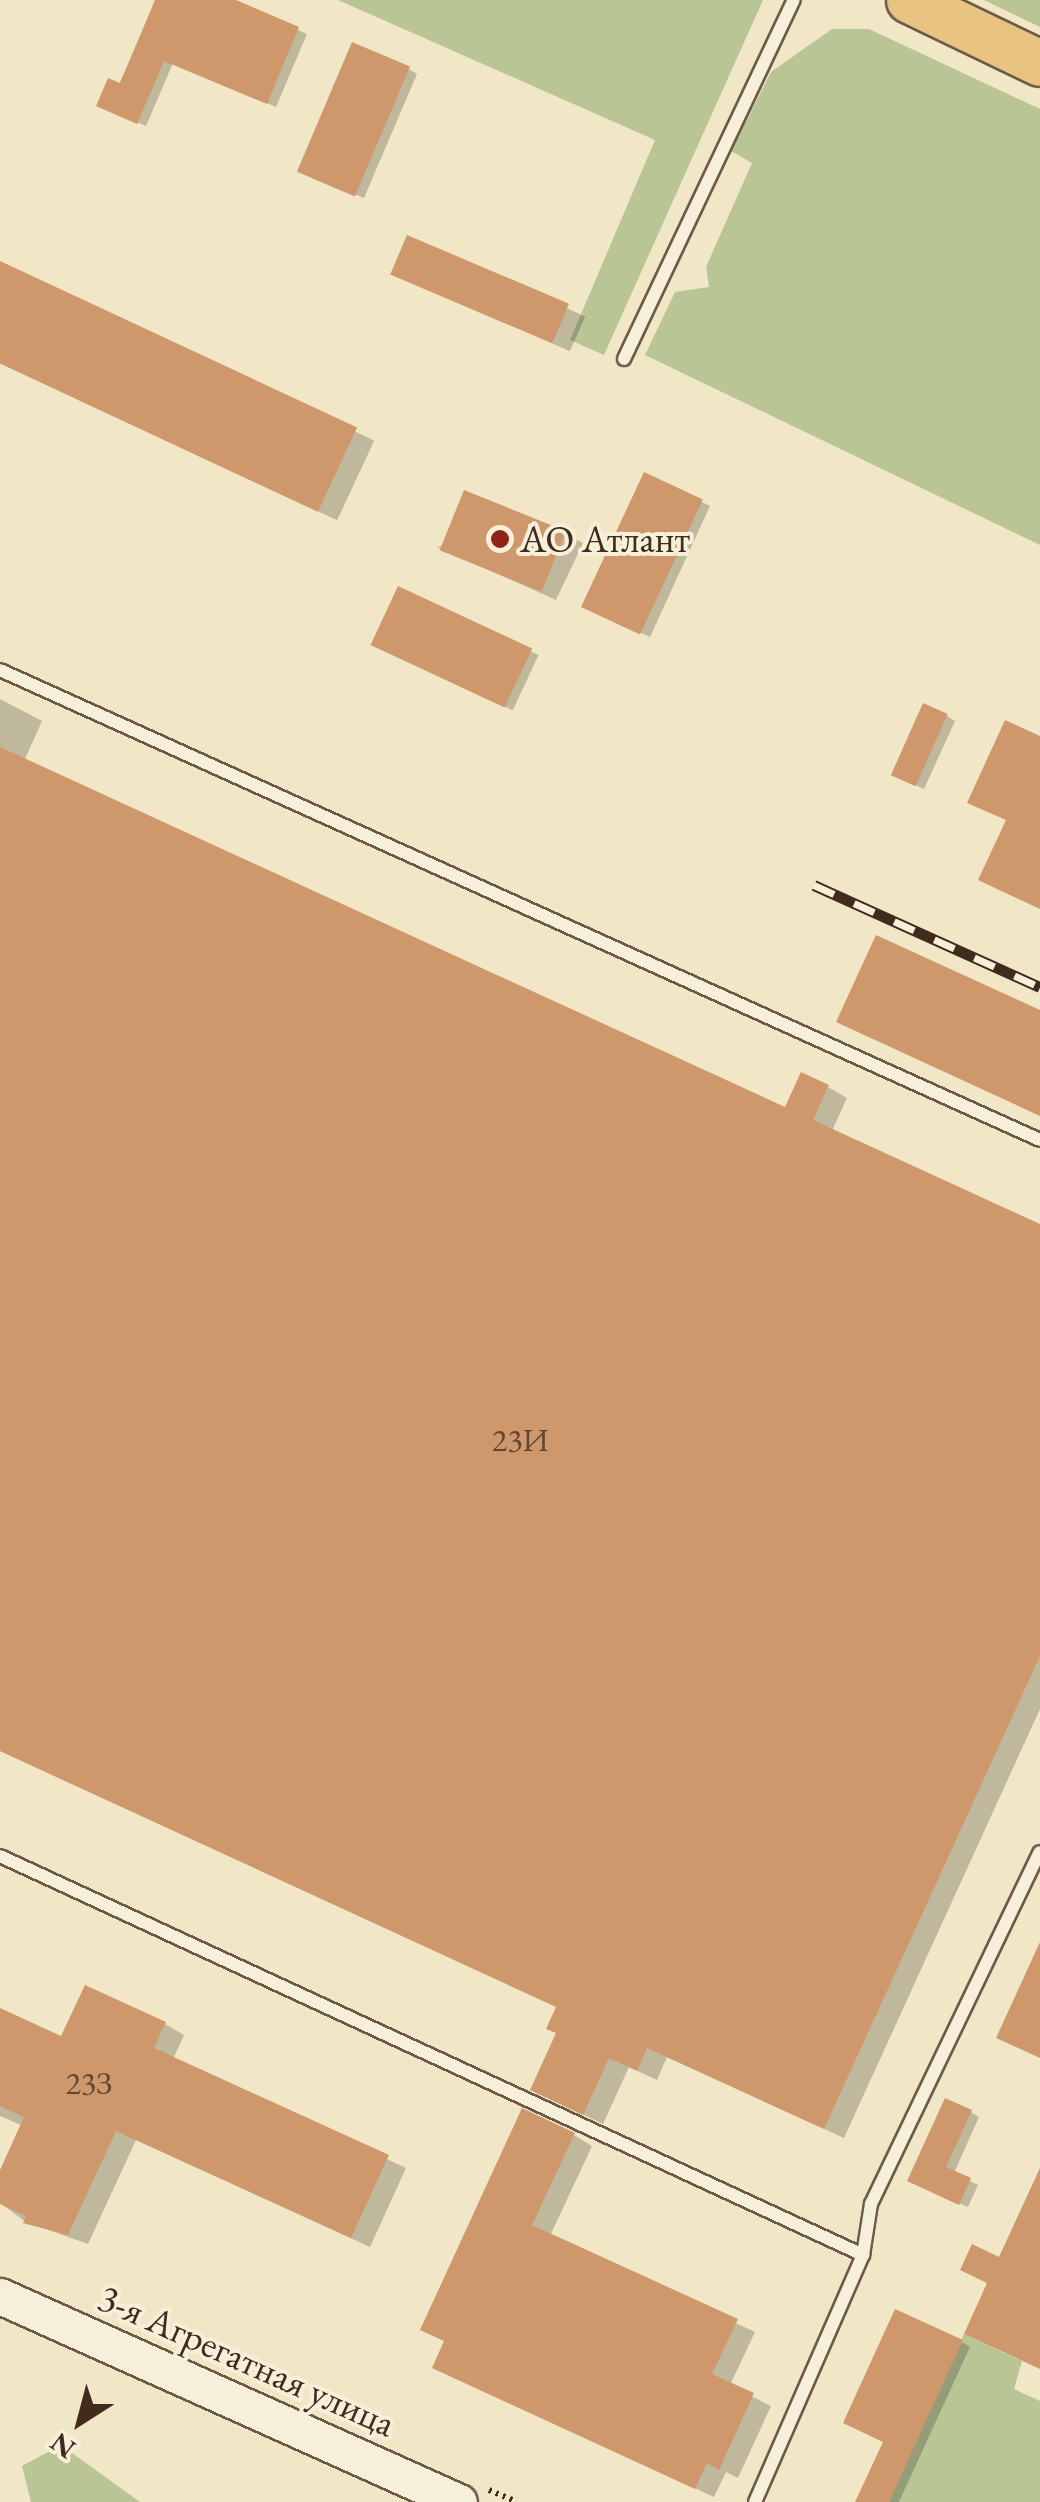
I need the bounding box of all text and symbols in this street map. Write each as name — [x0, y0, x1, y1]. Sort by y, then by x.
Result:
place label: АО Атлант — [520, 516, 690, 562]
marker: АО Атлант — [489, 528, 511, 550]
house number: 23И — [492, 1421, 548, 1459]
house number: 23З — [65, 2064, 113, 2102]
street label: 3-я Агрегатная улица — [92, 2274, 402, 2446]
north arrow — [30, 2372, 130, 2472]
text: N — [43, 2425, 82, 2467]

